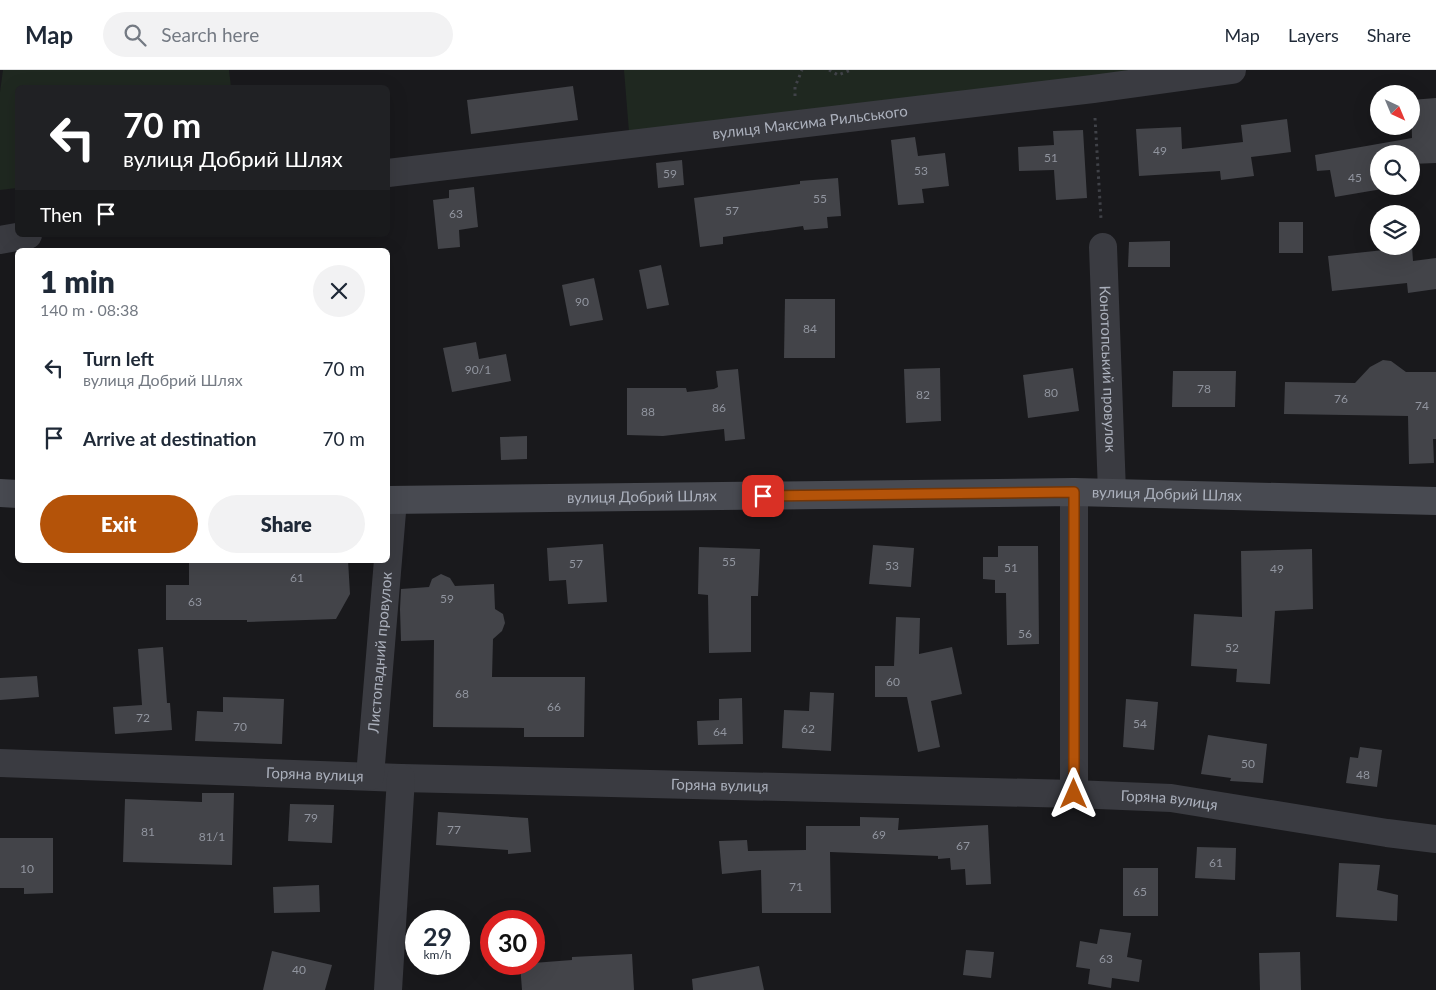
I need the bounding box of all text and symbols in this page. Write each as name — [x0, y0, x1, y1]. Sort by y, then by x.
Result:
search box — [103, 12, 453, 57]
text: Map — [25, 20, 73, 49]
icon: search — [121, 21, 149, 49]
text: Search here — [161, 23, 259, 46]
text: Map — [1224, 24, 1260, 46]
text: Layers — [1288, 24, 1339, 46]
text: Share — [1367, 24, 1411, 46]
north arrow — [1370, 85, 1420, 135]
map controls — [1370, 85, 1420, 255]
street label: вулиця Максима Рильського — [711, 101, 909, 142]
text: 70 m — [123, 103, 201, 145]
icon: left — [40, 105, 105, 170]
house number: 49 — [1153, 143, 1167, 158]
text: вулиця Добрий Шлях — [123, 145, 343, 172]
button: search — [1370, 145, 1420, 195]
house number: 51 — [1044, 150, 1058, 165]
house number: 53 — [914, 163, 928, 178]
house number: 59 — [663, 166, 677, 181]
house number: 45 — [1348, 170, 1362, 185]
house number: 55 — [813, 191, 827, 206]
icon: arrive — [92, 200, 120, 228]
text: Then — [40, 203, 82, 226]
house number: 57 — [725, 203, 739, 218]
button: layers — [1370, 205, 1420, 255]
house number: 63 — [449, 206, 463, 221]
text: 1 min — [40, 263, 115, 299]
button: close — [313, 265, 365, 317]
street label: Конотопський провулок — [1096, 285, 1121, 453]
house number: 90 — [575, 294, 589, 309]
text: 140 m · 08:38 — [40, 300, 139, 319]
house number: 84 — [803, 321, 817, 336]
text: Turn left — [83, 347, 154, 370]
icon: left — [40, 354, 68, 382]
text: 70 m — [322, 357, 365, 380]
house number: 90/1 — [465, 362, 491, 377]
text: вулиця Добрий Шлях — [83, 370, 243, 389]
house number: 78 — [1197, 381, 1211, 396]
house number: 80 — [1044, 385, 1058, 400]
house number: 82 — [916, 387, 930, 402]
house number: 76 — [1334, 391, 1348, 406]
house number: 74 — [1415, 398, 1429, 413]
house number: 86 — [712, 400, 726, 415]
house number: 88 — [641, 404, 655, 419]
icon: arrive — [40, 424, 68, 452]
text: Arrive at destination — [83, 427, 256, 450]
text: 70 m — [322, 427, 365, 450]
pin — [742, 475, 784, 517]
icon: arrive — [749, 482, 777, 510]
street label: вулиця Добрий Шлях — [1092, 482, 1243, 504]
street label: вулиця Добрий Шлях — [567, 486, 718, 506]
button: Exit — [40, 495, 198, 553]
button: Share — [208, 495, 365, 553]
house number: 55 — [722, 554, 736, 569]
house number: 57 — [569, 556, 583, 571]
house number: 53 — [885, 558, 899, 573]
house number: 51 — [1004, 560, 1018, 575]
house number: 49 — [1270, 561, 1284, 576]
house number: 61 — [290, 570, 304, 585]
street label: Листопадний провулок — [364, 571, 395, 735]
house number: 59 — [440, 591, 454, 606]
house number: 63 — [188, 594, 202, 609]
house number: 56 — [1018, 626, 1032, 641]
house number: 52 — [1225, 640, 1239, 655]
house number: 60 — [886, 674, 900, 689]
house number: 68 — [455, 686, 469, 701]
house number: 66 — [547, 699, 561, 714]
house number: 72 — [136, 710, 150, 725]
house number: 54 — [1133, 716, 1147, 731]
house number: 70 — [233, 719, 247, 734]
house number: 62 — [801, 721, 815, 736]
house number: 64 — [713, 724, 727, 739]
house number: 50 — [1241, 756, 1255, 771]
street label: Горяна вулиця — [266, 763, 364, 785]
position arrow — [1047, 767, 1099, 819]
house number: 48 — [1356, 767, 1370, 782]
street label: Горяна вулиця — [671, 774, 769, 795]
street label: Горяна вулиця — [1120, 786, 1219, 813]
house number: 79 — [304, 810, 318, 825]
house number: 77 — [447, 822, 461, 837]
house number: 81 — [141, 824, 155, 839]
house number: 69 — [872, 827, 886, 842]
house number: 81/1 — [199, 829, 225, 844]
house number: 67 — [956, 838, 970, 853]
house number: 61 — [1209, 855, 1223, 870]
house number: 10 — [20, 861, 34, 876]
house number: 71 — [789, 879, 803, 894]
house number: 65 — [1133, 884, 1147, 899]
speed limit sign: 30 — [480, 910, 545, 975]
text: 29 — [423, 921, 452, 951]
text: km/h — [423, 947, 452, 962]
house number: 63 — [1099, 951, 1113, 966]
house number: 40 — [292, 962, 306, 977]

